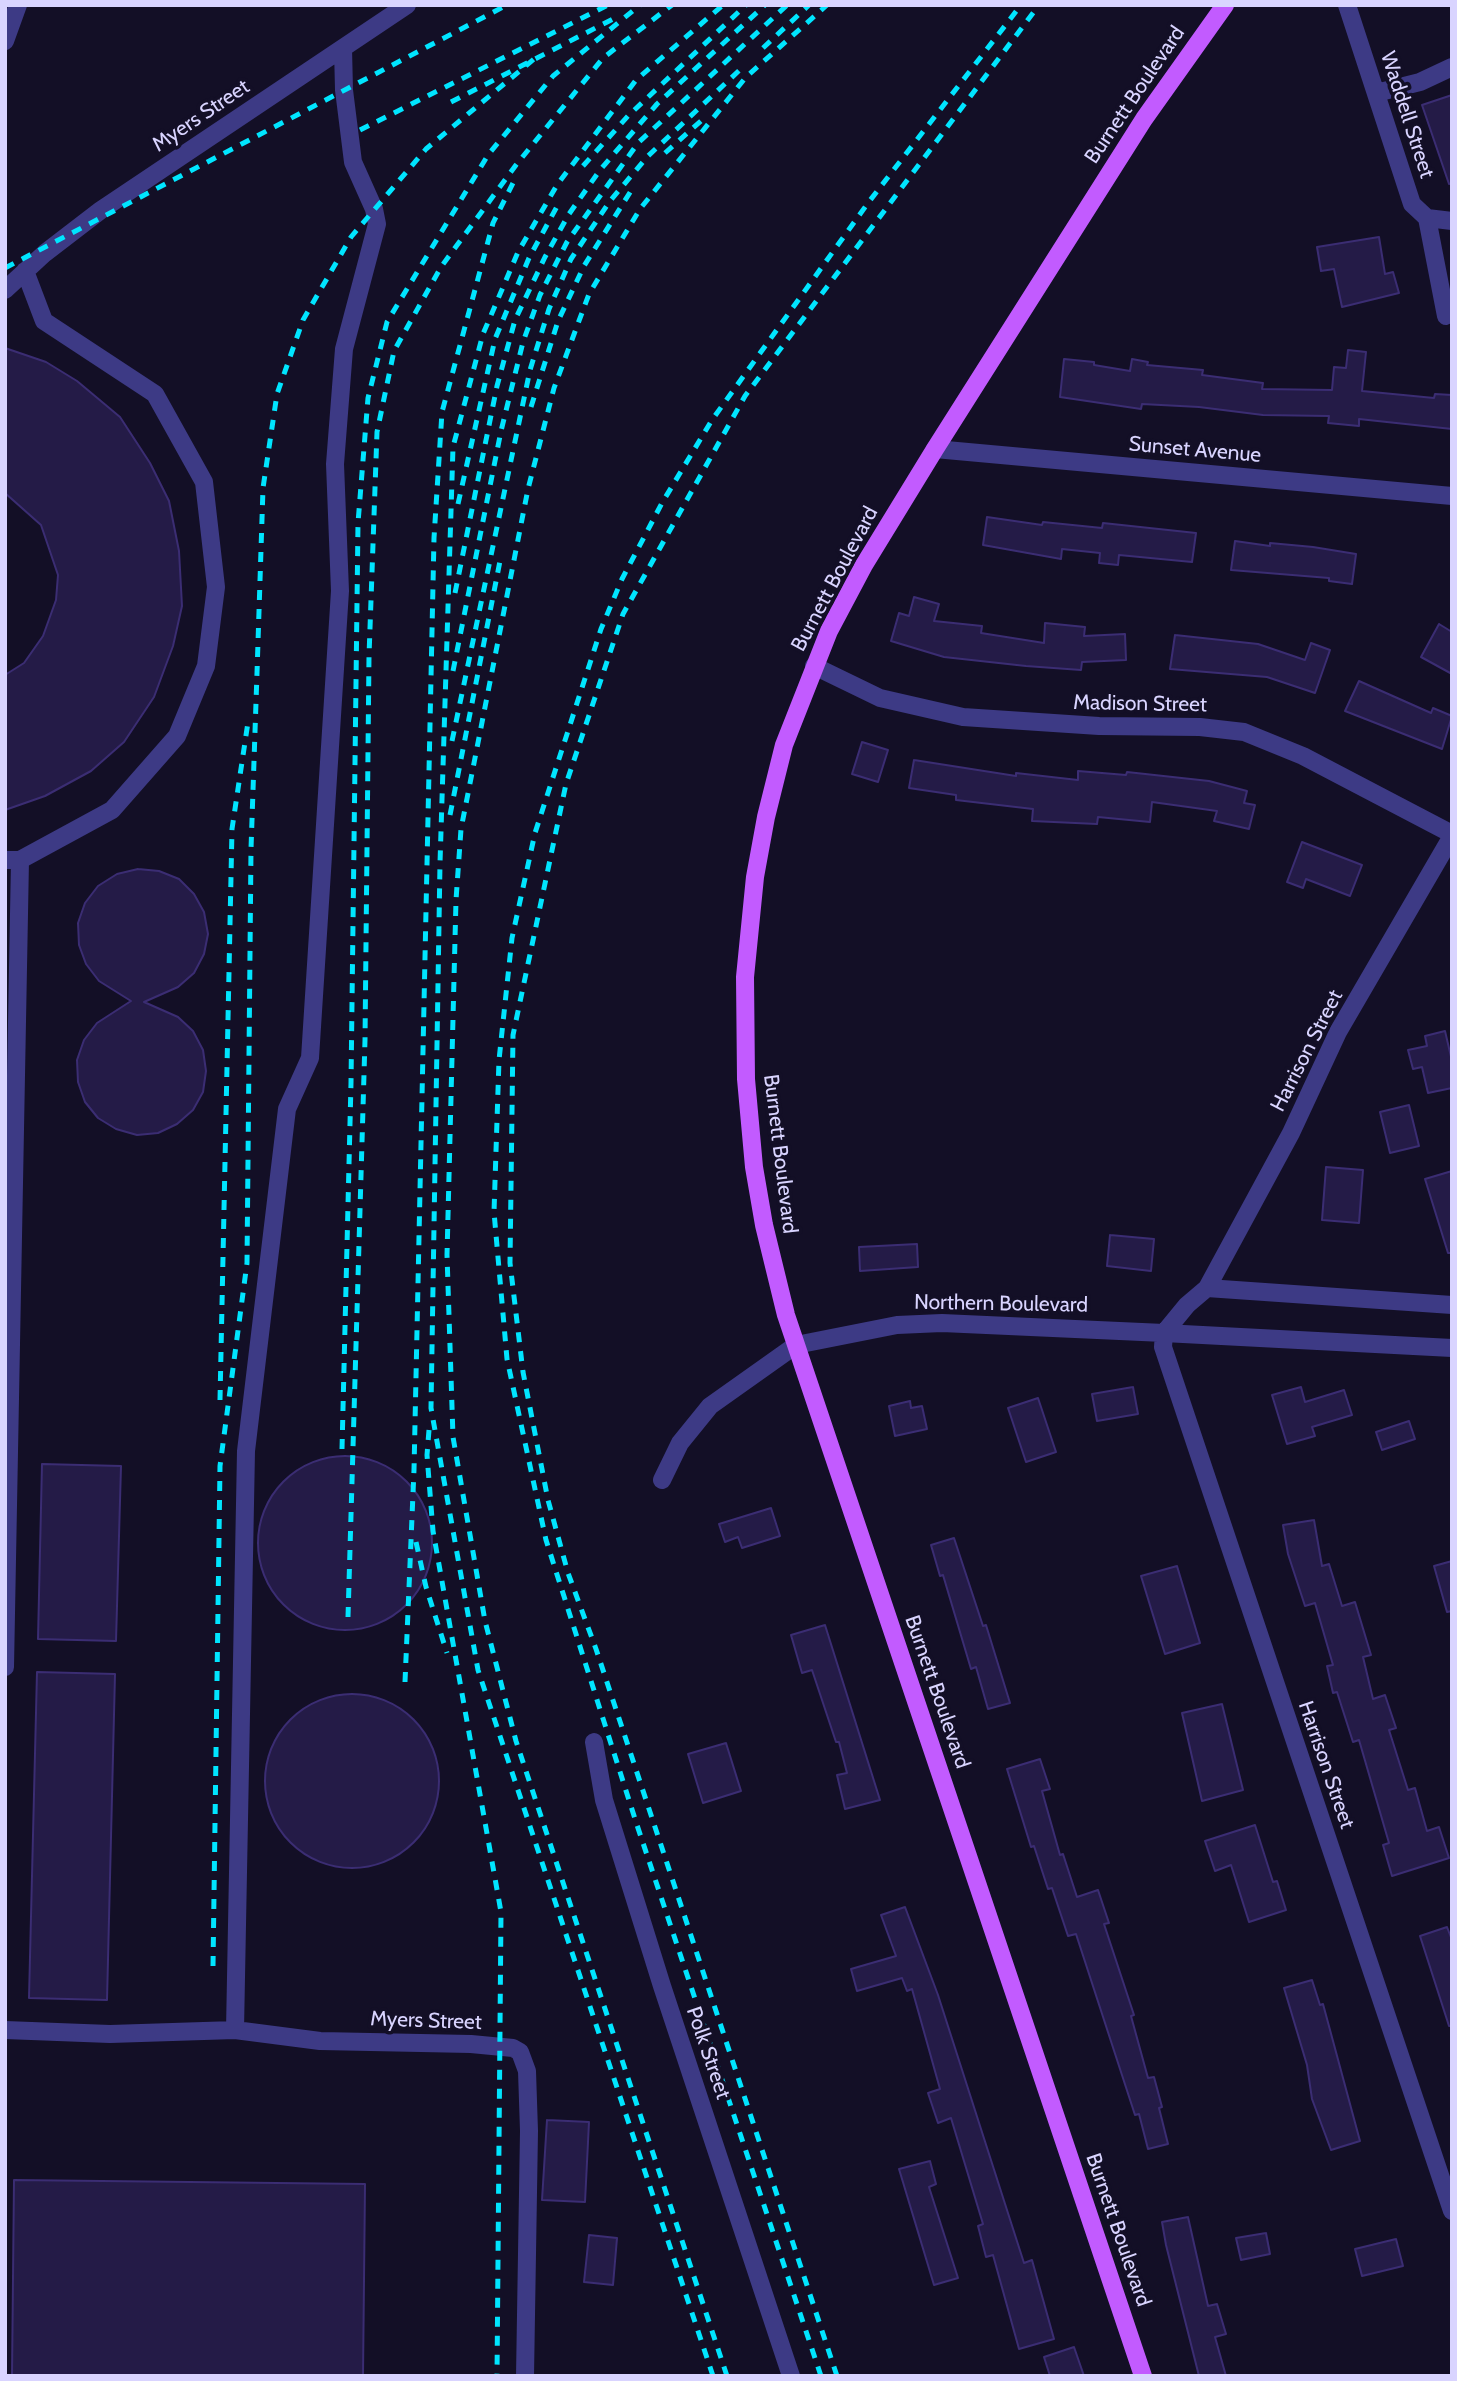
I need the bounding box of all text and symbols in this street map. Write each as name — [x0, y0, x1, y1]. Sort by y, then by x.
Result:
street label: Burnett Boulevard — [1080, 21, 1190, 169]
street label: Waddell Street — [1375, 48, 1439, 182]
street label: Myers Street — [148, 74, 254, 158]
street label: Sunset Avenue — [1128, 432, 1262, 468]
street label: Burnett Boulevard — [786, 502, 884, 656]
street label: Madison Street — [1073, 690, 1207, 718]
street label: Harrison Street — [1266, 986, 1348, 1116]
street label: Burnett Boulevard — [758, 1073, 802, 1235]
street label: Northern Boulevard — [914, 1290, 1088, 1318]
street label: Burnett Boulevard — [899, 1612, 975, 1772]
street label: Harrison Street — [1292, 1698, 1360, 1832]
street label: Polk Street — [680, 2003, 736, 2103]
street label: Myers Street — [370, 2006, 482, 2036]
street label: Burnett Boulevard — [1080, 2150, 1156, 2310]

